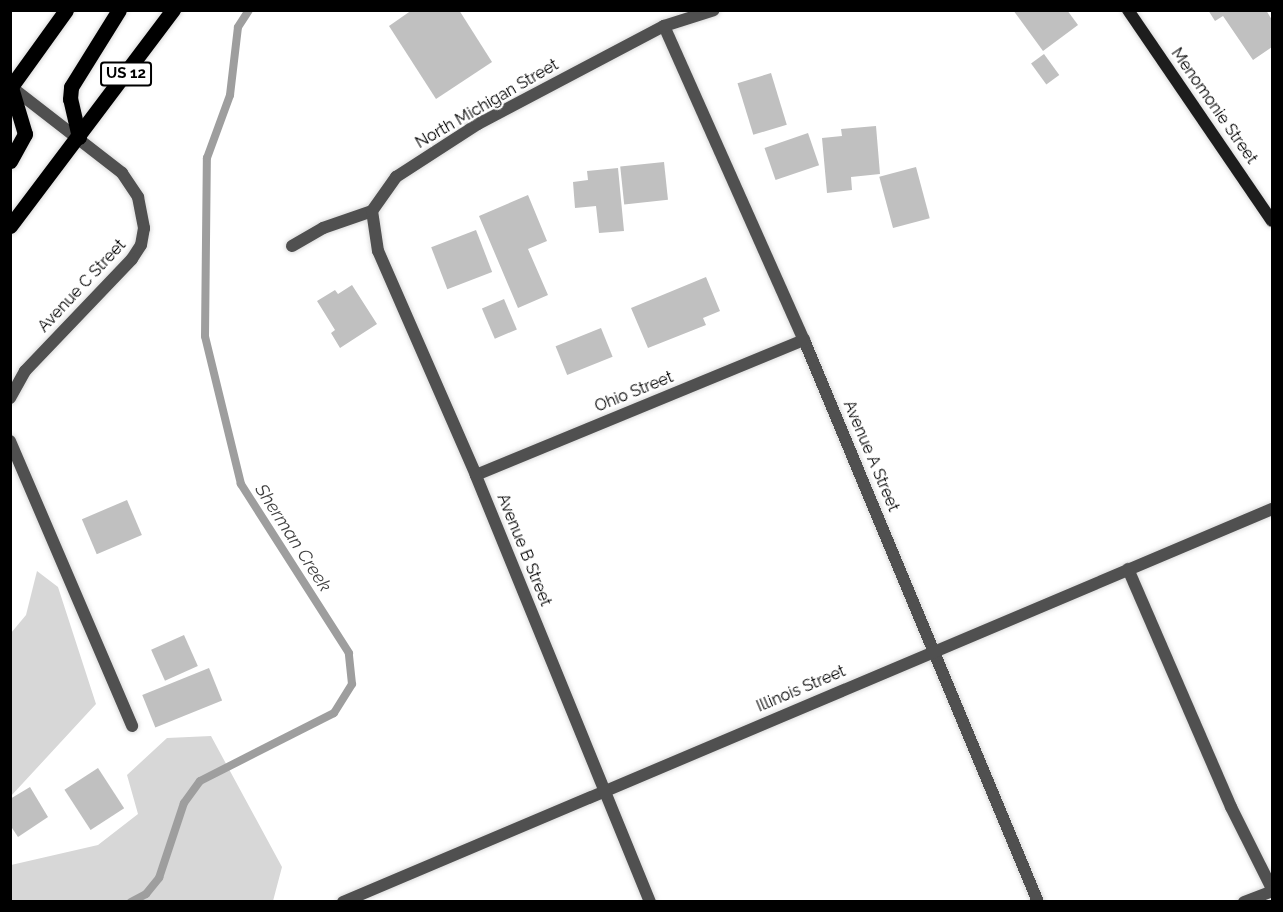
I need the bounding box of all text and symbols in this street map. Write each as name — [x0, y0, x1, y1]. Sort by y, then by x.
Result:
street label: Menomonie Street — [1167, 44, 1261, 168]
street label: North Michigan Street — [412, 55, 562, 153]
road number: US 12 — [99, 62, 153, 86]
street label: Avenue C Street — [34, 236, 130, 336]
street label: Ohio Street — [592, 368, 676, 416]
street label: Avenue A Street — [839, 397, 903, 515]
water label: Sherman Creek — [250, 480, 336, 596]
street label: Avenue B Street — [493, 491, 555, 609]
street label: Illinois Street — [754, 662, 848, 716]

